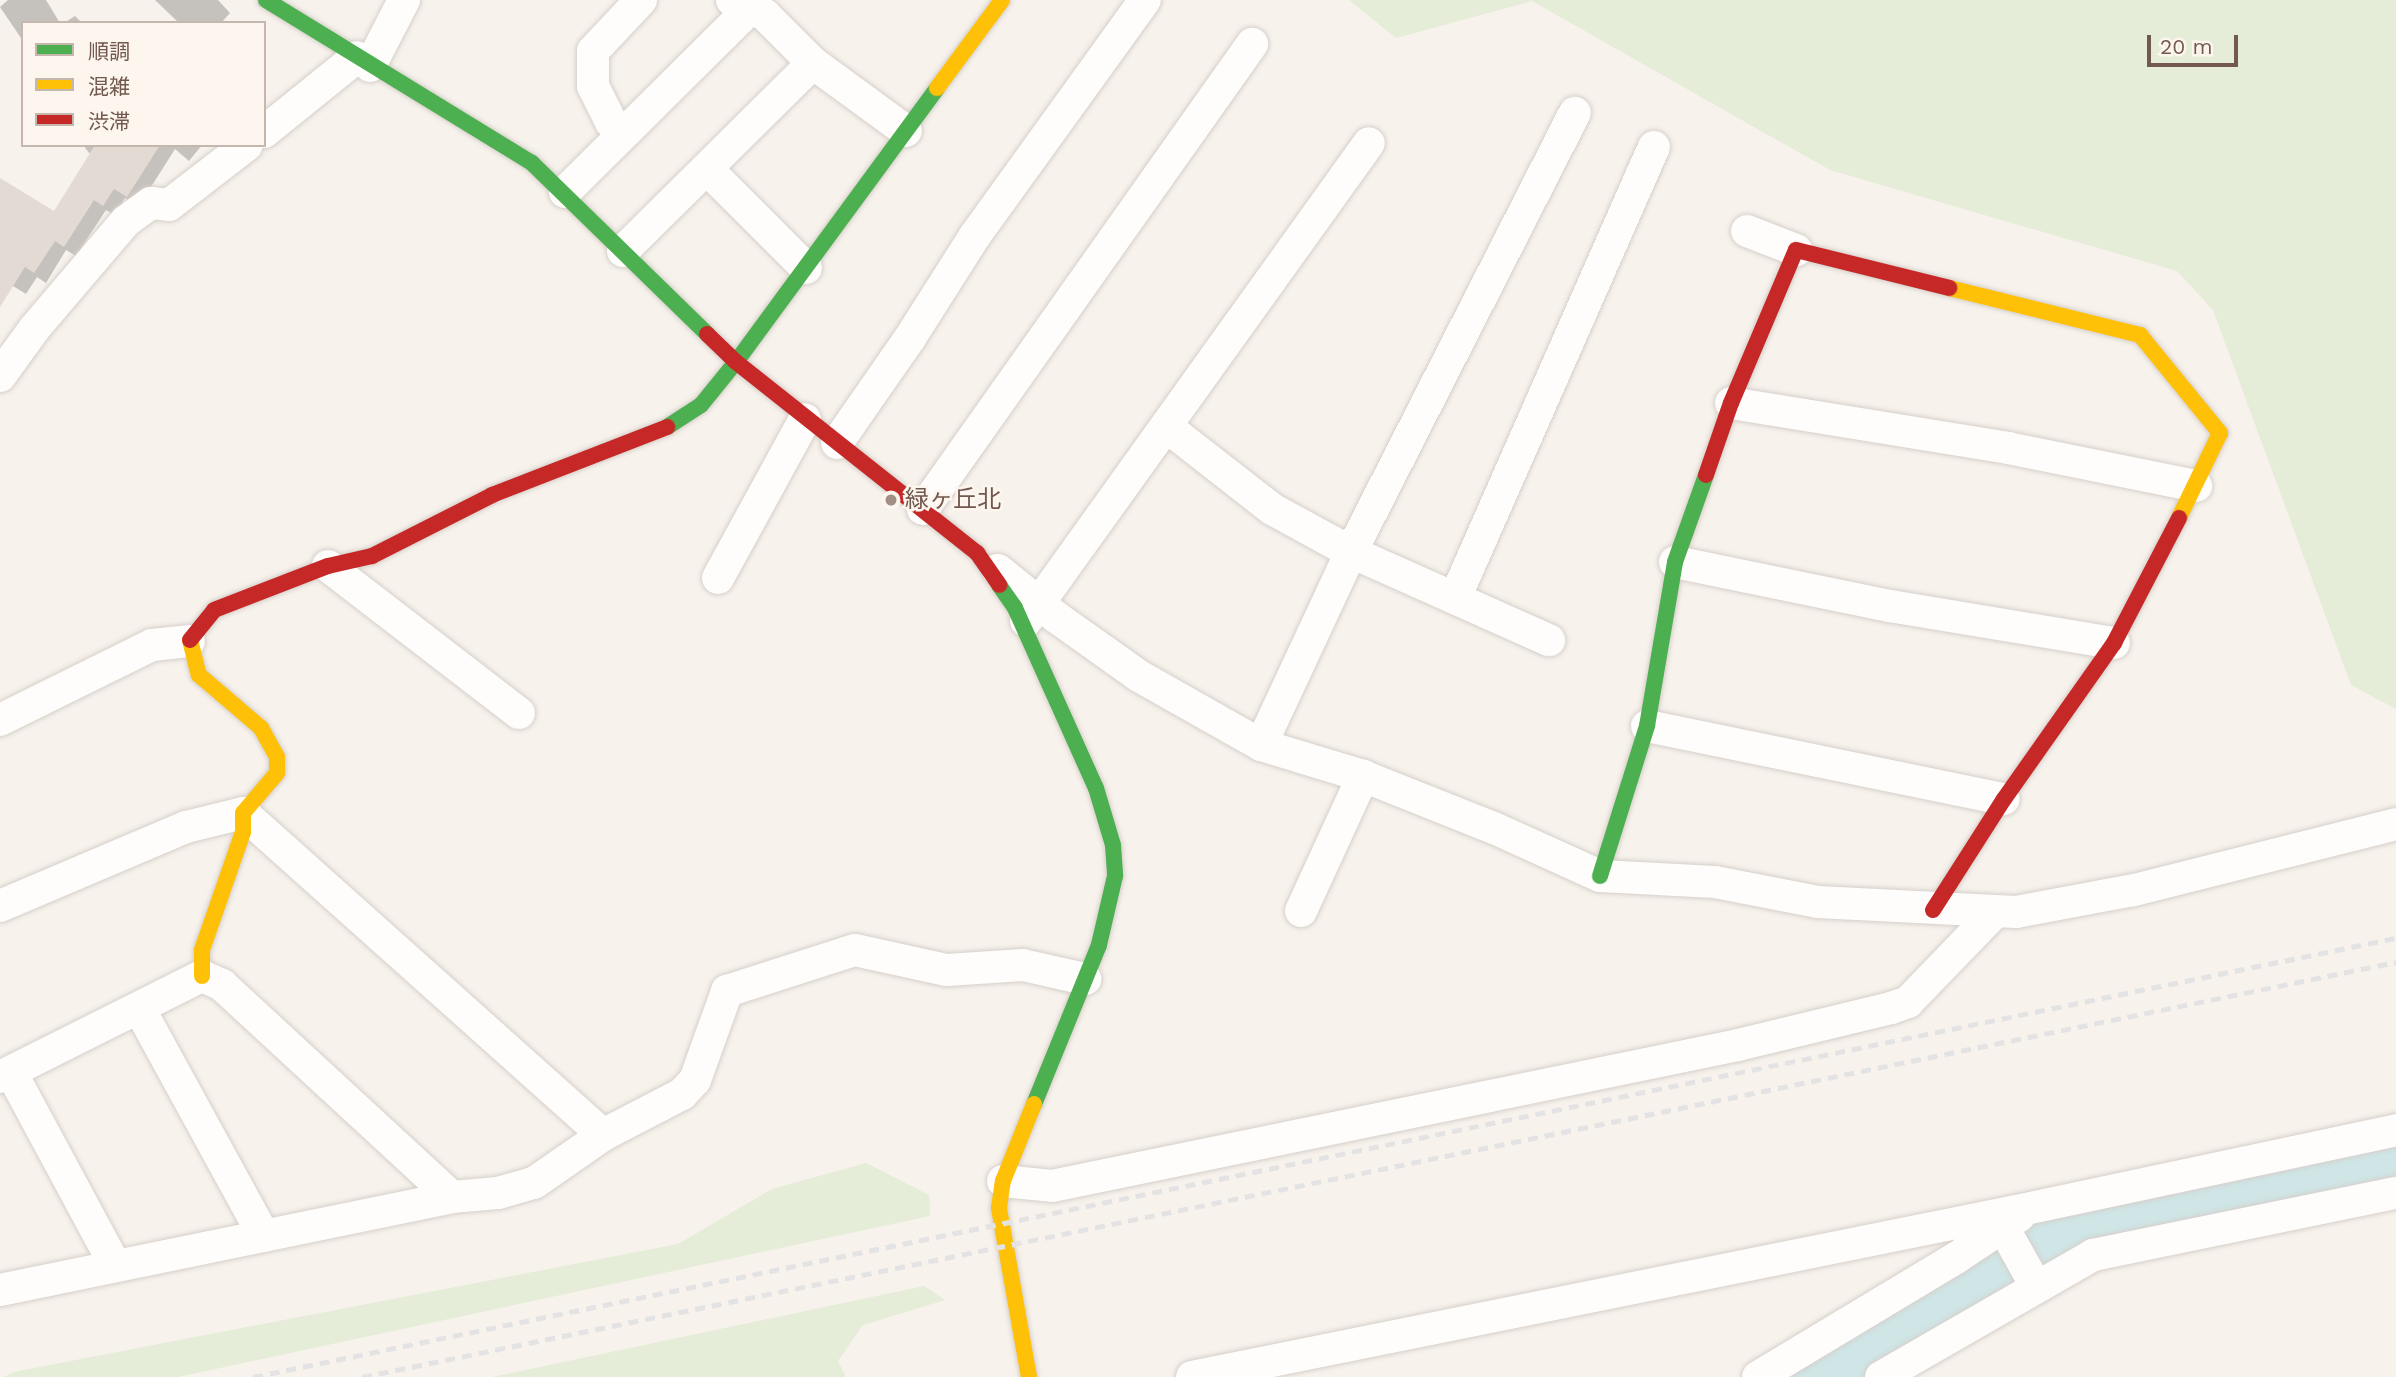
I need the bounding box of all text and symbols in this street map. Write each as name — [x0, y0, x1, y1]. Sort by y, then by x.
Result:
legend — [21, 21, 266, 147]
scale bar — [2151, 21, 2242, 65]
text: 20 m — [2160, 34, 2212, 59]
text: 順調 — [88, 39, 130, 64]
text: 混雑 — [88, 74, 130, 99]
text: 渋滞 — [88, 109, 130, 134]
place label: 緑ヶ丘北 — [905, 486, 1001, 514]
marker: 緑ヶ丘北 — [883, 492, 899, 508]

